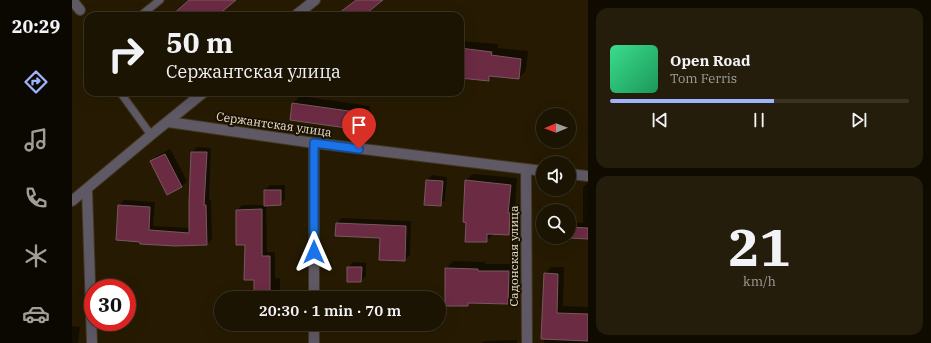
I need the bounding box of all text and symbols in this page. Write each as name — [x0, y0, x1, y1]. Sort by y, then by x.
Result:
text: 20:29 — [12, 15, 60, 38]
text: 50 m — [166, 24, 233, 61]
icon: right — [100, 28, 152, 80]
text: Open Road — [670, 51, 750, 70]
text: Сержантская улица — [166, 60, 341, 83]
icon: directions — [22, 68, 50, 96]
text: Tom Ferris — [670, 70, 737, 87]
street label: Сержантская улица — [215, 108, 333, 140]
pin — [342, 108, 376, 149]
north arrow — [536, 108, 576, 148]
map controls — [536, 108, 576, 244]
icon: previous — [649, 109, 671, 131]
icon: pause — [748, 109, 770, 131]
icon: next — [848, 109, 870, 131]
icon: arrive — [348, 114, 370, 136]
icon: music — [22, 126, 50, 154]
button: sound — [536, 156, 576, 196]
icon: phone — [22, 184, 50, 212]
button: search — [536, 204, 576, 244]
street label: Садонская улица — [506, 205, 521, 307]
text: 21 — [728, 213, 791, 280]
position arrow — [293, 231, 335, 273]
icon: climate — [22, 242, 50, 270]
text: km/h — [743, 273, 776, 290]
speed limit sign: 30 — [84, 279, 136, 331]
icon: car — [22, 300, 50, 328]
text: 20:30 · 1 min · 70 m — [259, 301, 401, 320]

